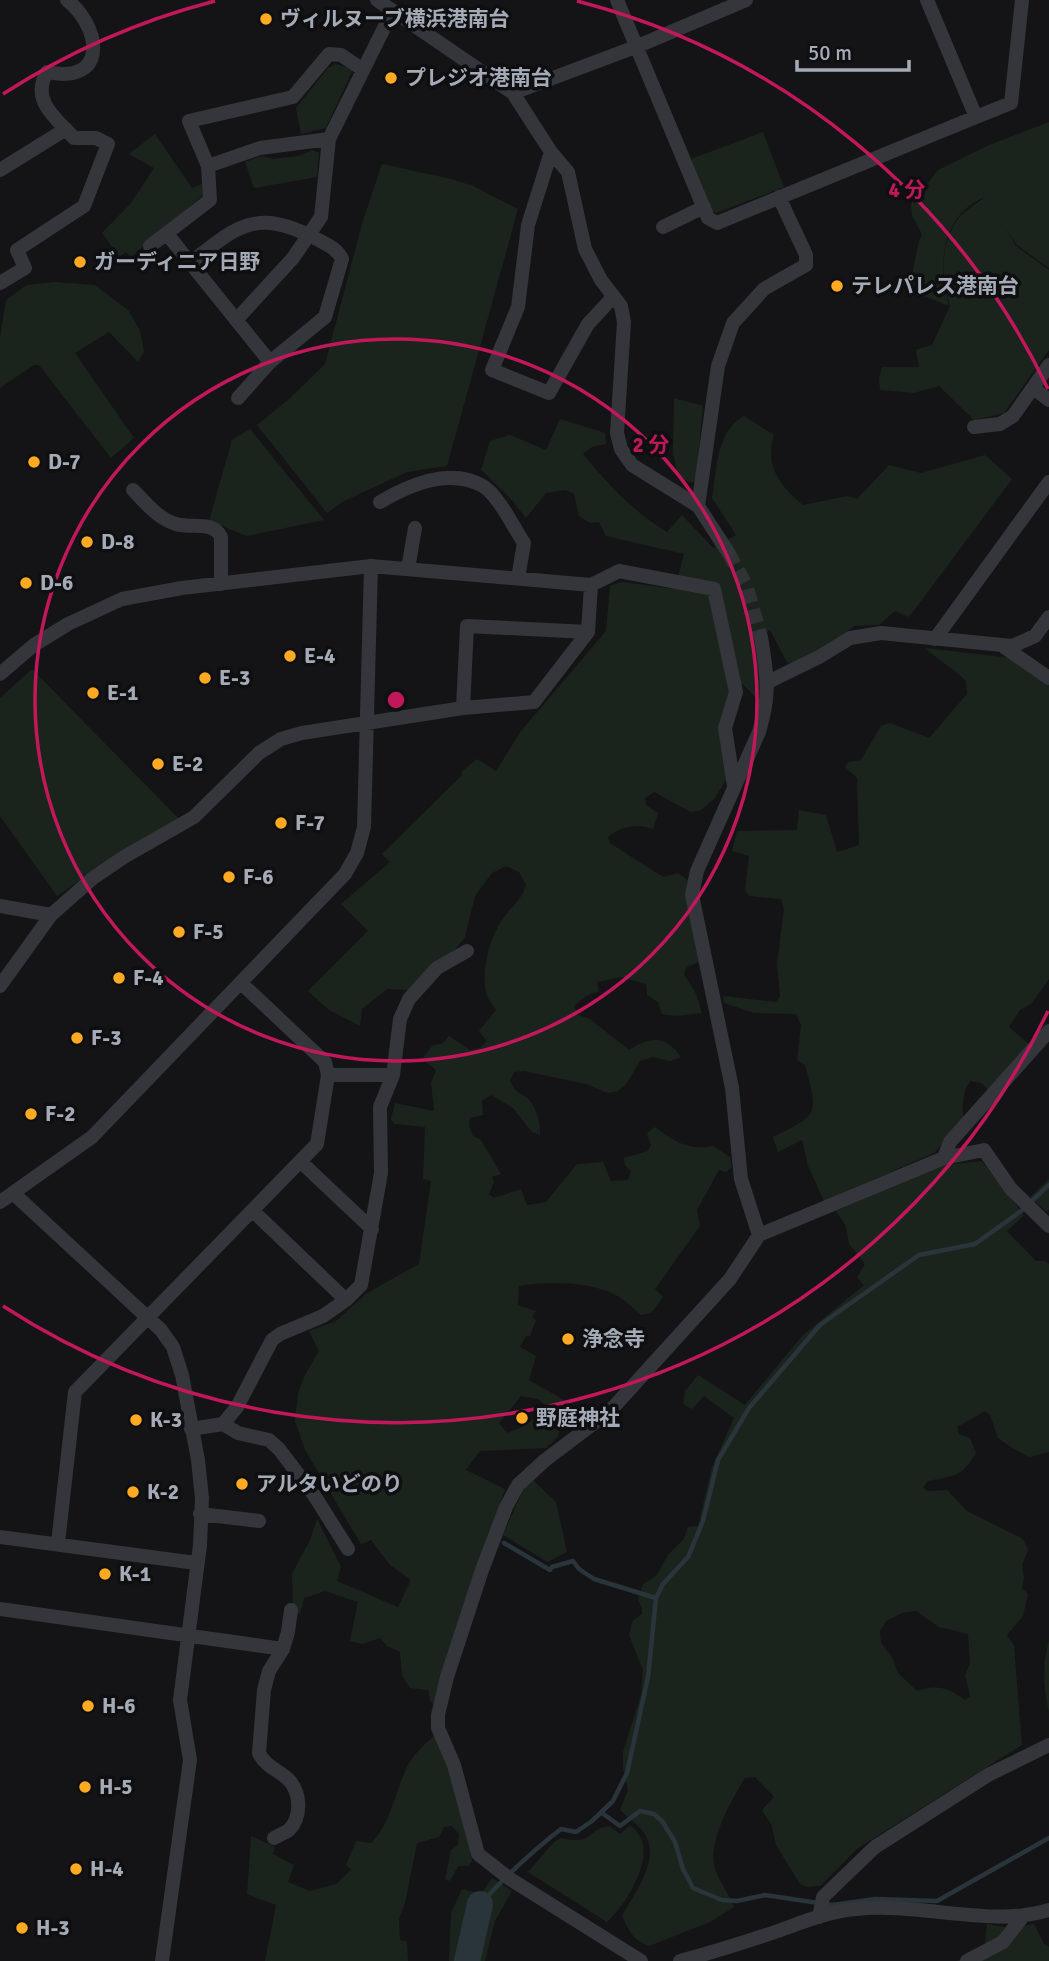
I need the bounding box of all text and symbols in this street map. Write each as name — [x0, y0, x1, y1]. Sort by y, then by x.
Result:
place label: ヴィルヌーブ横浜港南台 — [280, 6, 510, 32]
marker: ヴィルヌーブ横浜港南台 — [258, 11, 274, 27]
scale bar — [797, 28, 909, 72]
text: 50 m — [808, 40, 852, 66]
place label: プレジオ港南台 — [405, 65, 552, 91]
marker: プレジオ港南台 — [383, 70, 399, 86]
text: 4 分 — [889, 177, 925, 203]
place label: ガーディニア日野 — [94, 249, 261, 275]
marker: ガーディニア日野 — [72, 254, 88, 270]
place label: テレパレス港南台 — [851, 273, 1019, 299]
marker: テレパレス港南台 — [829, 278, 845, 294]
text: 2 分 — [633, 432, 669, 458]
place label: D-7 — [48, 449, 81, 475]
marker: D-7 — [26, 454, 42, 470]
place label: D-8 — [101, 529, 134, 555]
marker: D-8 — [79, 534, 95, 550]
place label: D-6 — [40, 570, 73, 596]
marker: D-6 — [18, 575, 34, 591]
place label: E-4 — [304, 643, 335, 669]
marker: E-4 — [282, 648, 298, 664]
place label: E-3 — [219, 665, 250, 691]
marker: E-3 — [197, 670, 213, 686]
place label: E-1 — [107, 680, 138, 706]
marker: E-1 — [85, 685, 101, 701]
centre of rings — [384, 688, 408, 712]
place label: E-2 — [172, 751, 203, 777]
marker: E-2 — [150, 756, 166, 772]
place label: F-7 — [295, 810, 325, 836]
marker: F-7 — [273, 815, 289, 831]
place label: F-6 — [243, 864, 273, 890]
marker: F-6 — [221, 869, 237, 885]
place label: F-5 — [193, 919, 223, 945]
marker: F-5 — [171, 924, 187, 940]
place label: F-4 — [133, 965, 163, 991]
marker: F-4 — [111, 970, 127, 986]
place label: F-3 — [91, 1025, 121, 1051]
marker: F-3 — [69, 1030, 85, 1046]
place label: F-2 — [45, 1101, 75, 1127]
marker: F-2 — [23, 1106, 39, 1122]
place label: 浄念寺 — [582, 1326, 645, 1352]
marker: 浄念寺 — [560, 1331, 576, 1347]
place label: 野庭神社 — [536, 1405, 620, 1431]
place label: K-3 — [150, 1407, 182, 1433]
marker: 野庭神社 — [514, 1410, 530, 1426]
marker: K-3 — [128, 1412, 144, 1428]
place label: アルタいどのり — [256, 1471, 403, 1497]
marker: アルタいどのり — [234, 1476, 250, 1492]
place label: K-2 — [147, 1479, 179, 1505]
marker: K-2 — [125, 1484, 141, 1500]
place label: K-1 — [119, 1561, 151, 1587]
marker: K-1 — [97, 1566, 113, 1582]
place label: H-6 — [102, 1693, 136, 1719]
marker: H-6 — [80, 1698, 96, 1714]
place label: H-5 — [99, 1774, 133, 1800]
marker: H-5 — [77, 1779, 93, 1795]
place label: H-4 — [90, 1856, 124, 1882]
marker: H-4 — [68, 1861, 84, 1877]
place label: H-3 — [36, 1915, 70, 1941]
marker: H-3 — [14, 1920, 30, 1936]

